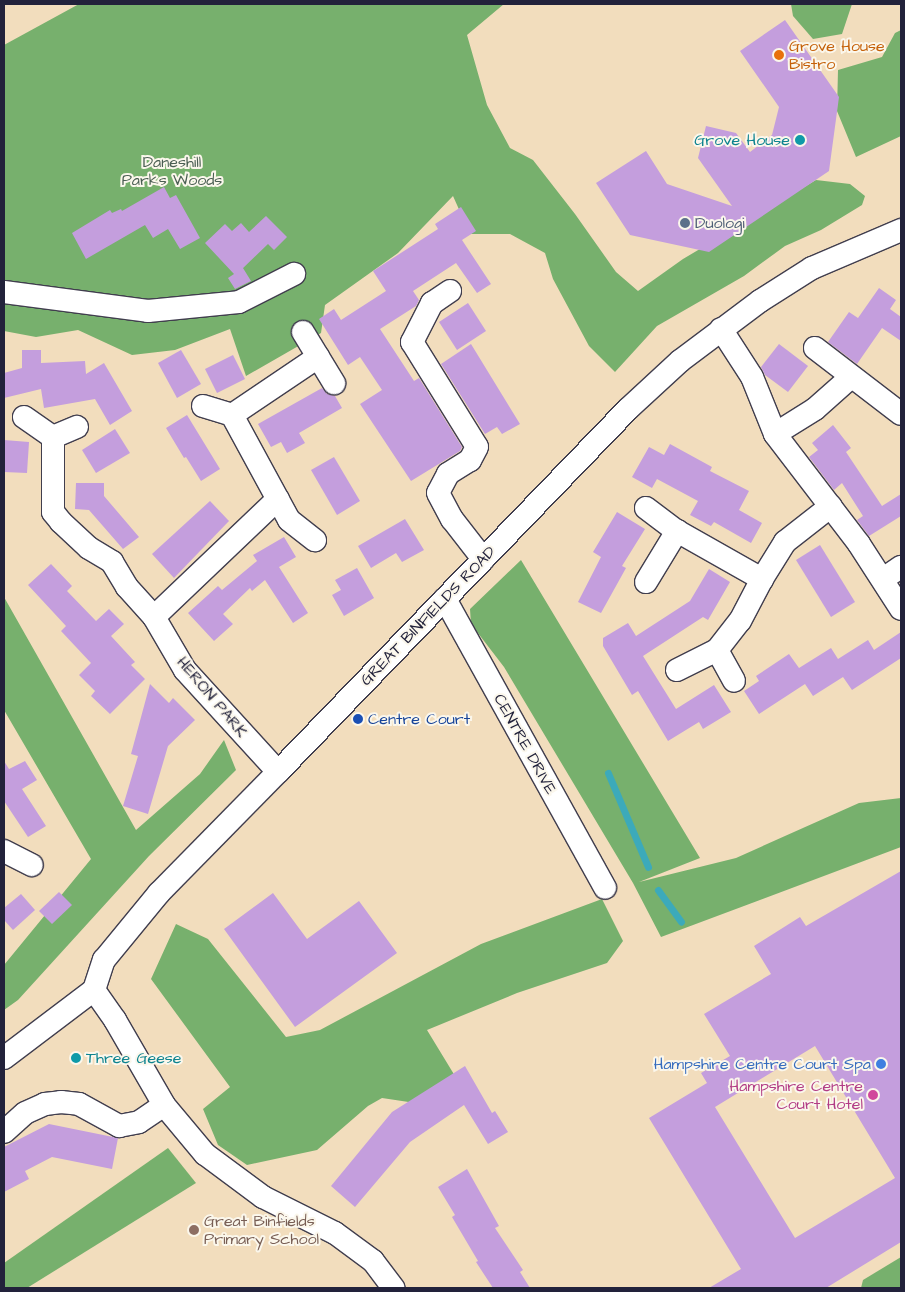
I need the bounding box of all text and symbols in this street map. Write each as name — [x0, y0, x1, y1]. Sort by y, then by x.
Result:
place label: Grove House Bistro — [789, 36, 885, 74]
marker: Grove House Bistro — [773, 49, 785, 61]
place label: Grove House — [694, 130, 790, 150]
marker: Grove House — [794, 134, 806, 146]
park label: Daneshill Parks Woods — [122, 152, 222, 190]
place label: Duologi — [695, 213, 745, 233]
marker: Duologi — [679, 217, 691, 229]
street label: GREAT BINFIELDS ROAD — [356, 542, 500, 690]
street label: HERON PARK — [173, 653, 251, 741]
street label: CENTRE DRIVE — [490, 690, 560, 798]
place label: Centre Court — [368, 709, 470, 729]
marker: Centre Court — [352, 713, 364, 725]
place label: Three Geese — [86, 1048, 182, 1068]
marker: Three Geese — [70, 1052, 82, 1064]
place label: Hampshire Centre Court Spa — [654, 1054, 871, 1074]
marker: Hampshire Centre Court Spa — [875, 1058, 887, 1070]
place label: Hampshire Centre Court Hotel — [730, 1076, 863, 1114]
marker: Hampshire Centre Court Hotel — [867, 1089, 879, 1101]
place label: Great Binfields Primary School — [204, 1211, 319, 1249]
marker: Great Binfields Primary School — [188, 1224, 200, 1236]

